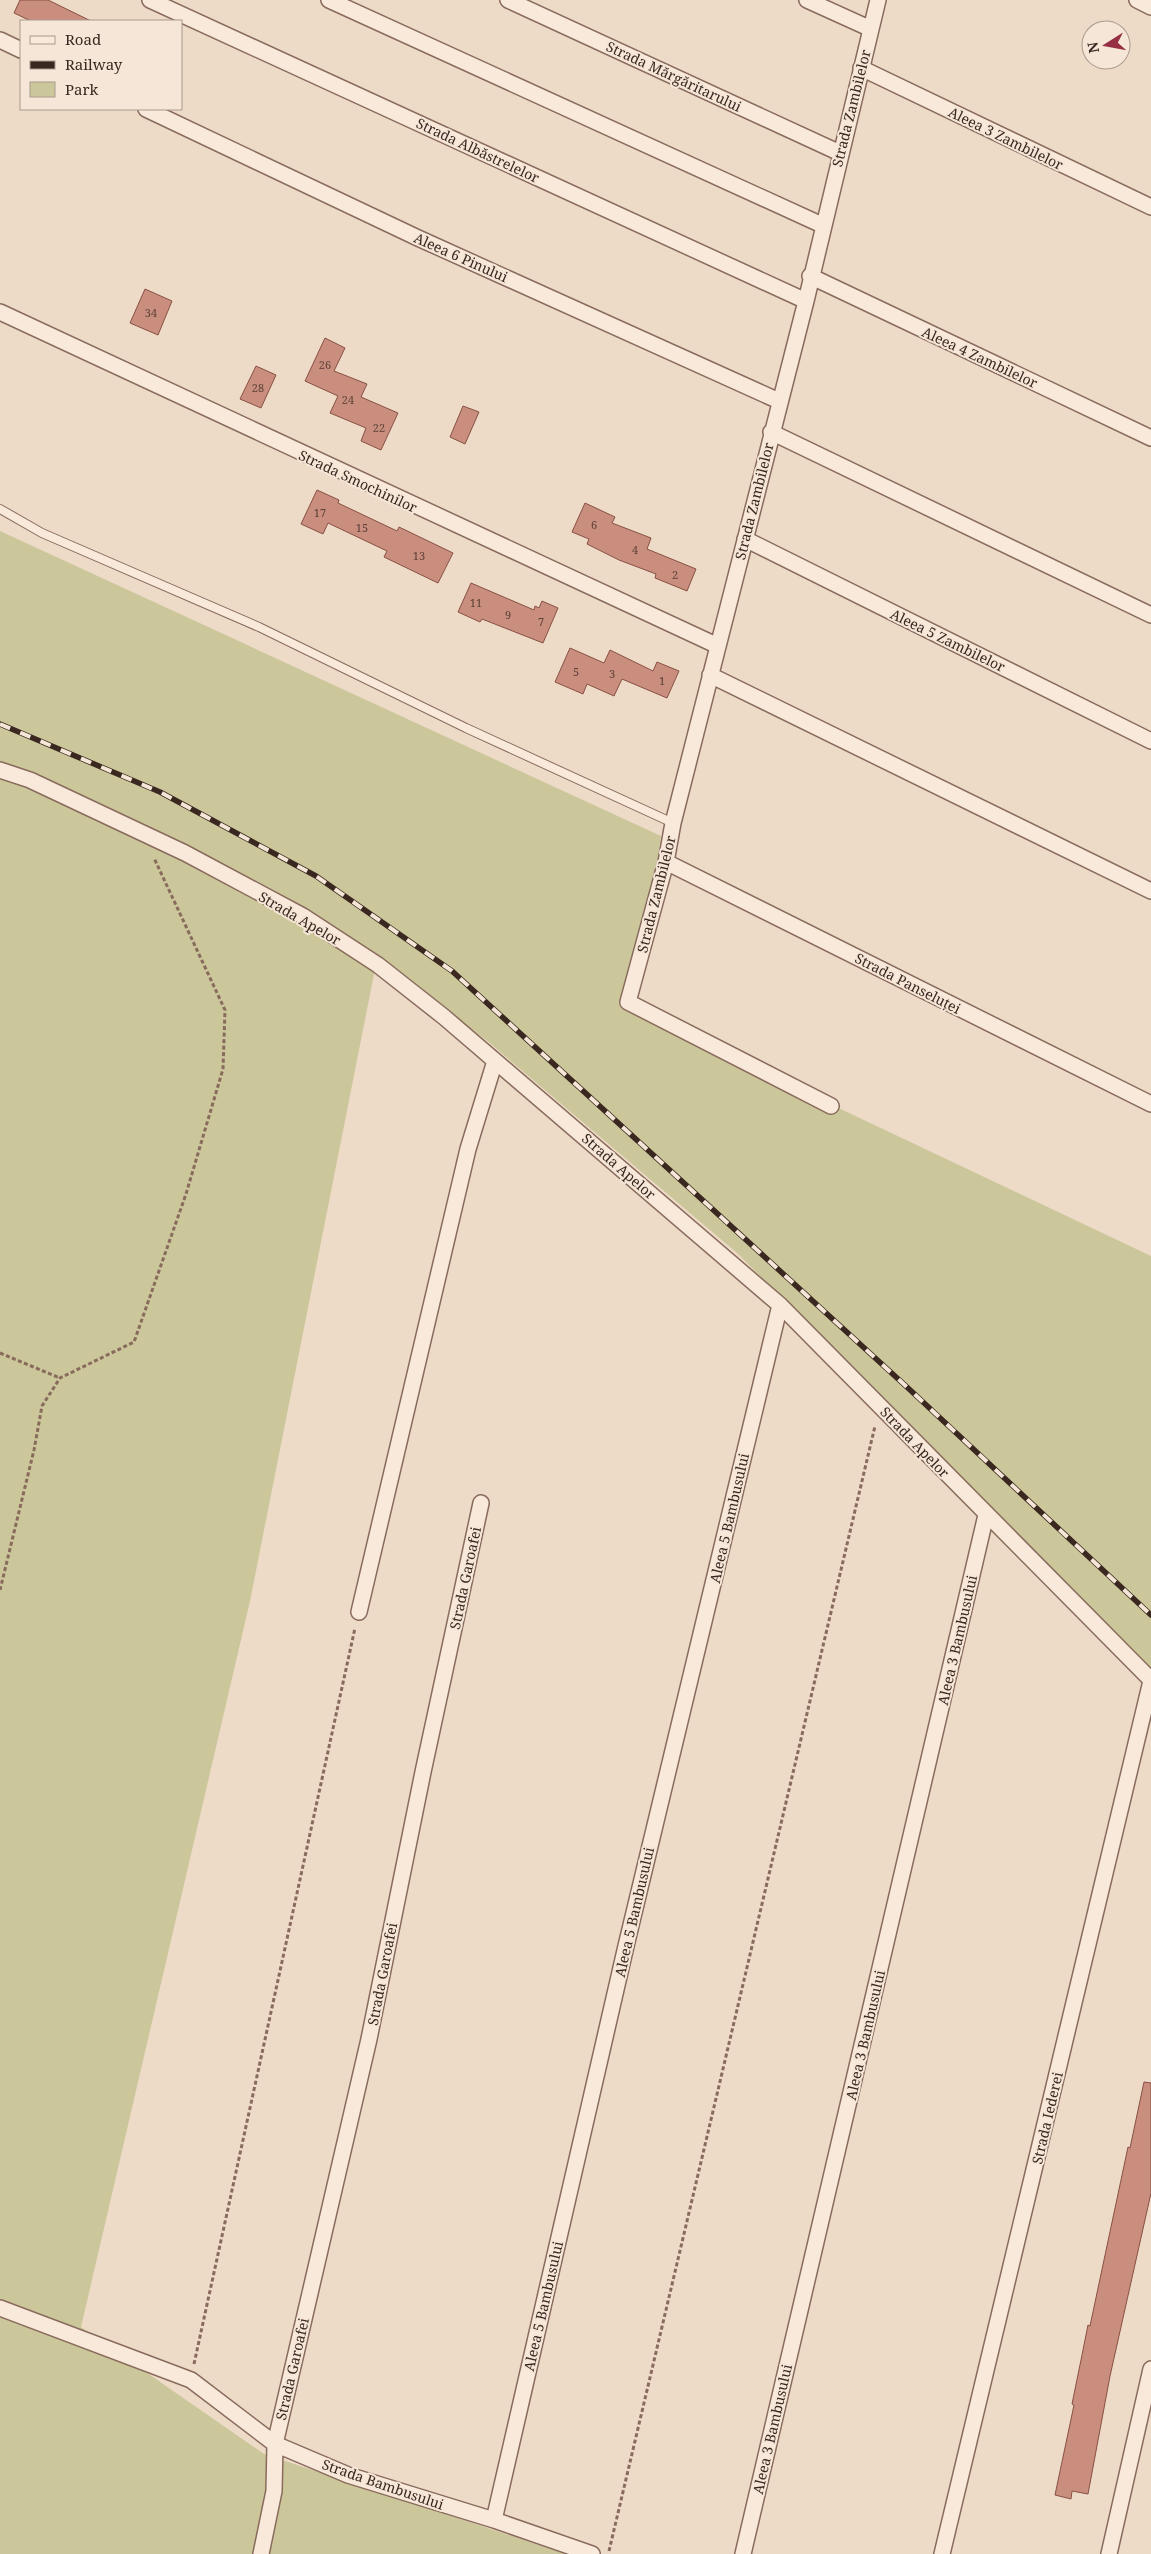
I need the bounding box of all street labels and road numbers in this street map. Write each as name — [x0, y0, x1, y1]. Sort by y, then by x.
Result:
street label: Strada Mărgăritarului — [603, 36, 745, 116]
street label: Strada Zambilelor — [827, 47, 875, 169]
street label: Aleea 3 Zambilelor — [945, 102, 1067, 174]
street label: Strada Albăstrelelor — [413, 113, 543, 187]
street label: Aleea 6 Pinului — [411, 228, 511, 286]
street label: Aleea 4 Zambilelor — [919, 322, 1041, 392]
street label: Strada Zambilelor — [730, 440, 778, 562]
street label: Strada Smochinilor — [296, 445, 421, 517]
street label: Aleea 5 Zambilelor — [887, 604, 1009, 676]
street label: Strada Zambilelor — [632, 833, 680, 955]
street label: Strada Apelor — [255, 887, 345, 949]
street label: Strada Panseluței — [852, 948, 965, 1018]
street label: Strada Apelor — [578, 1129, 660, 1204]
street label: Strada Apelor — [876, 1402, 954, 1482]
street label: Aleea 5 Bambusului — [705, 1451, 753, 1585]
street label: Strada Garoafei — [445, 1524, 485, 1631]
street label: Aleea 3 Bambusului — [933, 1573, 981, 1707]
street label: Aleea 5 Bambusului — [610, 1845, 658, 1979]
street label: Strada Garoafei — [363, 1920, 401, 2027]
street label: Aleea 3 Bambusului — [841, 1968, 889, 2102]
street label: Strada Iederei — [1027, 2069, 1067, 2166]
street label: Aleea 5 Bambusului — [519, 2239, 567, 2373]
street label: Strada Garoafei — [271, 2315, 313, 2422]
street label: Aleea 3 Bambusului — [748, 2362, 796, 2496]
street label: Strada Bambusului — [320, 2454, 447, 2514]

